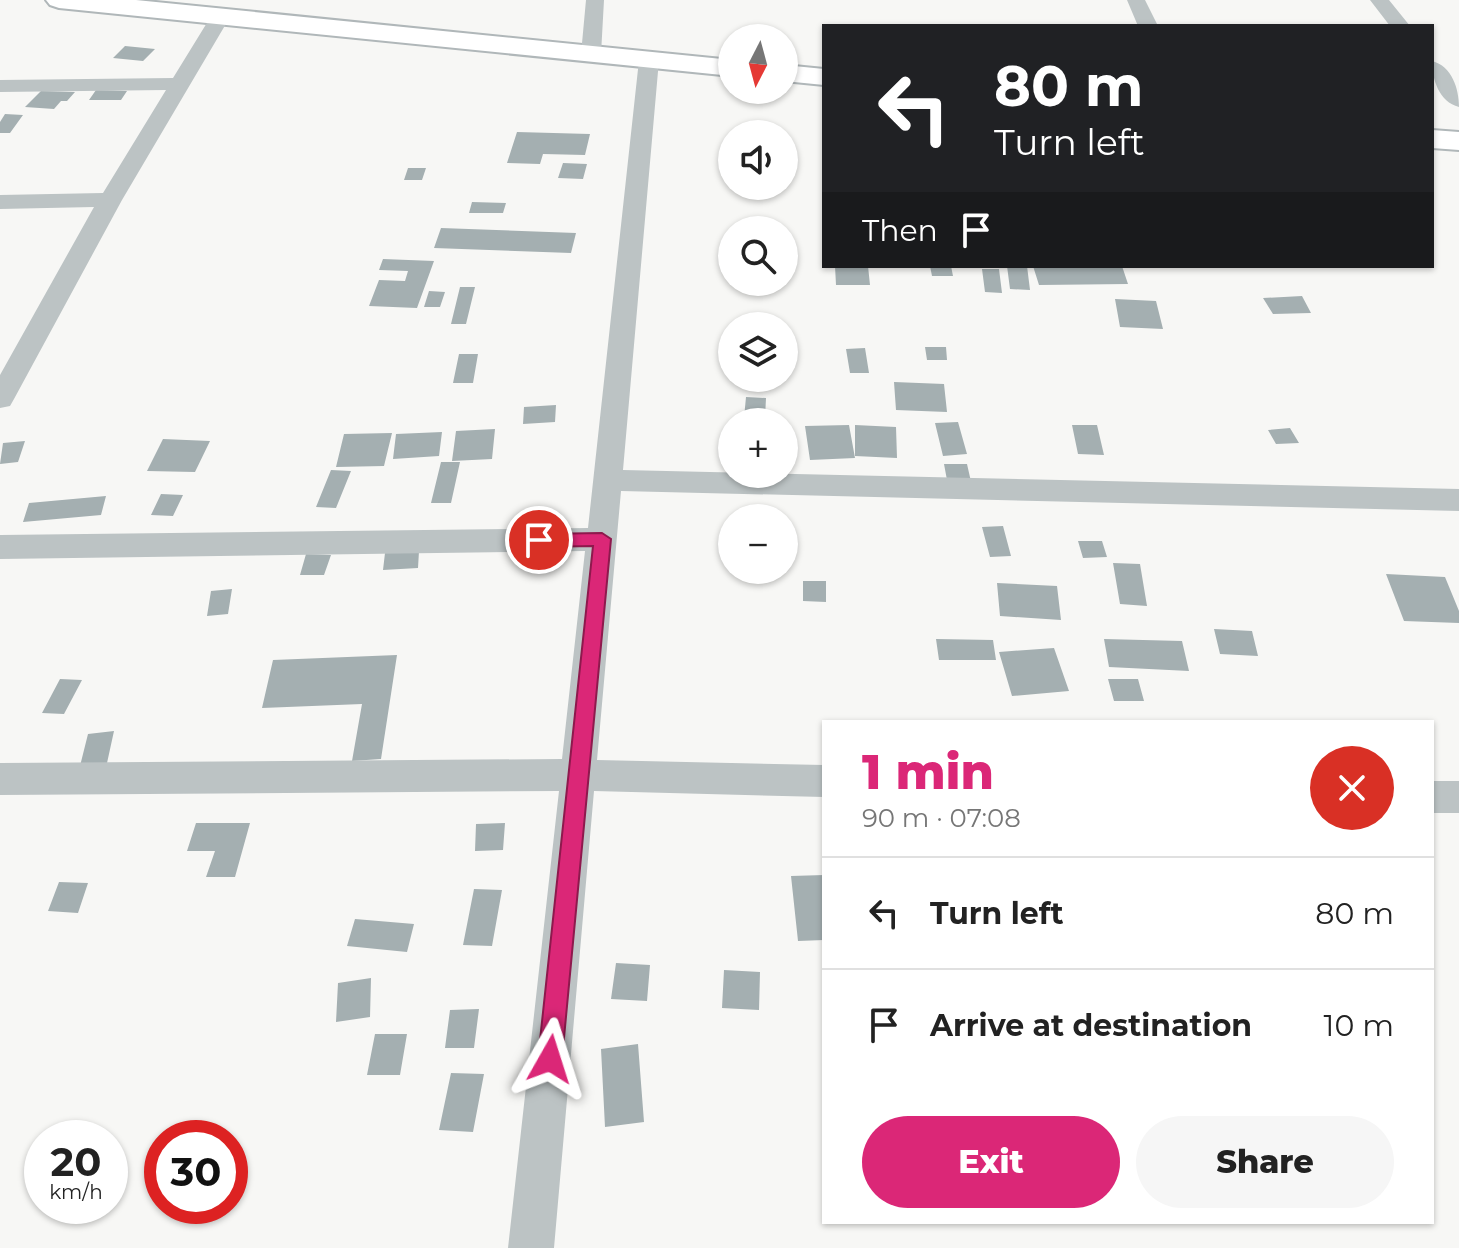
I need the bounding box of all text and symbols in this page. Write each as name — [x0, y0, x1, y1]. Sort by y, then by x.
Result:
north arrow — [718, 24, 798, 104]
map controls — [718, 24, 798, 584]
text: 80 m — [994, 52, 1144, 120]
icon: left — [862, 56, 966, 160]
button: sound — [718, 120, 798, 200]
text: Turn left — [994, 120, 1145, 164]
icon: arrive — [954, 208, 998, 252]
text: Then — [862, 212, 938, 249]
button: search — [718, 216, 798, 296]
button: layers — [718, 312, 798, 392]
button: + — [718, 408, 798, 488]
button: − — [718, 504, 798, 584]
pin — [505, 506, 573, 574]
icon: arrive — [517, 518, 561, 562]
text: 1 min — [862, 743, 994, 801]
button: close — [1310, 746, 1394, 830]
text: 90 m · 07:08 — [862, 802, 1021, 834]
icon: left — [862, 891, 906, 935]
text: Turn left — [930, 895, 1063, 932]
text: 80 m — [1315, 895, 1394, 932]
icon: arrive — [862, 1003, 906, 1047]
text: Arrive at destination — [930, 1007, 1252, 1044]
text: 10 m — [1324, 1007, 1394, 1044]
position arrow — [508, 1017, 592, 1101]
button: Exit — [862, 1116, 1120, 1208]
button: Share — [1136, 1116, 1394, 1208]
speed limit sign: 30 — [144, 1120, 248, 1224]
text: 20 — [51, 1137, 101, 1186]
text: km/h — [49, 1180, 103, 1204]

